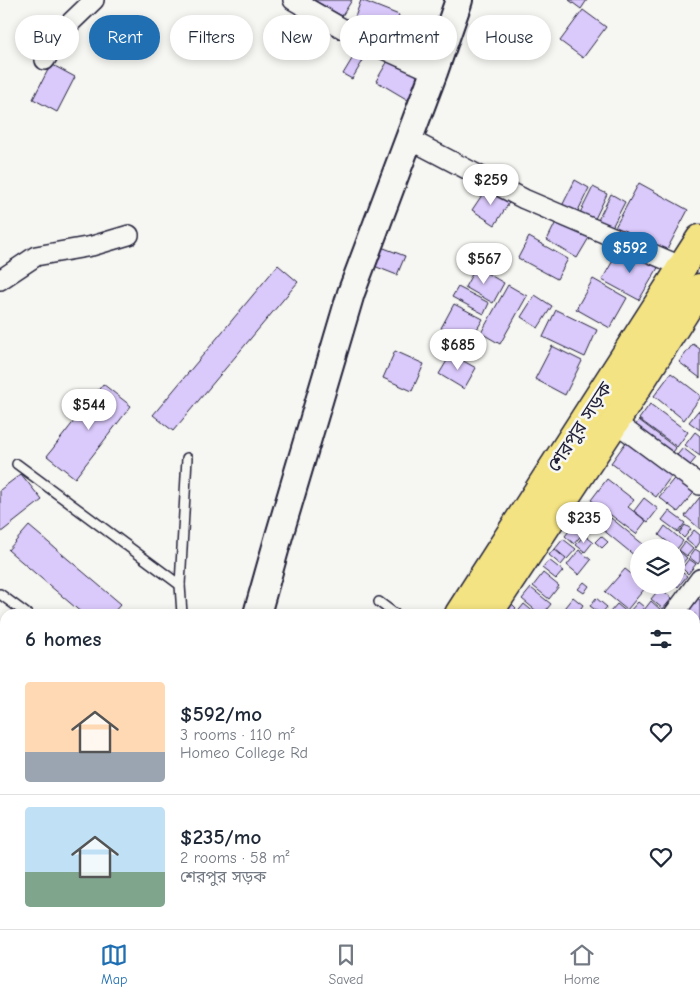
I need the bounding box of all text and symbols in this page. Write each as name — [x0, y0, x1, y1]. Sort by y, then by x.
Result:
chip: Buy — [15, 15, 79, 60]
chip: Rent — [89, 15, 160, 60]
chip: Filters — [170, 15, 253, 60]
chip: New — [263, 15, 330, 60]
chip: Apartment — [340, 15, 457, 60]
chip: House — [467, 15, 551, 60]
pin: $259 — [461, 164, 521, 206]
text: $259 — [474, 171, 508, 189]
pin: $592 — [600, 232, 660, 274]
text: $592 — [613, 239, 647, 257]
pin: $567 — [454, 242, 514, 285]
text: $567 — [467, 250, 501, 268]
pin: $685 — [428, 328, 488, 371]
text: $685 — [441, 336, 475, 354]
street label: শেরপুর সড়ক — [543, 378, 617, 476]
pin: $544 — [59, 388, 119, 431]
text: $544 — [72, 396, 106, 414]
pin: $235 — [554, 502, 614, 544]
text: $235 — [567, 509, 601, 527]
map controls — [630, 539, 685, 594]
button: layers — [630, 539, 685, 594]
icon: filters — [647, 625, 675, 653]
text: 6 homes — [25, 627, 101, 651]
icon: home — [65, 702, 125, 762]
text: $592/mo — [180, 702, 262, 726]
icon: heart — [647, 718, 675, 746]
text: 3 rooms · 110 m² — [180, 726, 295, 744]
text: Homeo College Rd — [180, 744, 308, 762]
text: $235/mo — [180, 825, 261, 849]
icon: home — [65, 827, 125, 887]
icon: heart — [647, 843, 675, 871]
text: 2 rooms · 58 m² — [180, 849, 290, 867]
text: শেরপুর সড়ক — [180, 868, 266, 886]
tab: Map — [100, 941, 128, 988]
tab: Saved — [328, 941, 363, 988]
tab: Home — [564, 941, 600, 988]

